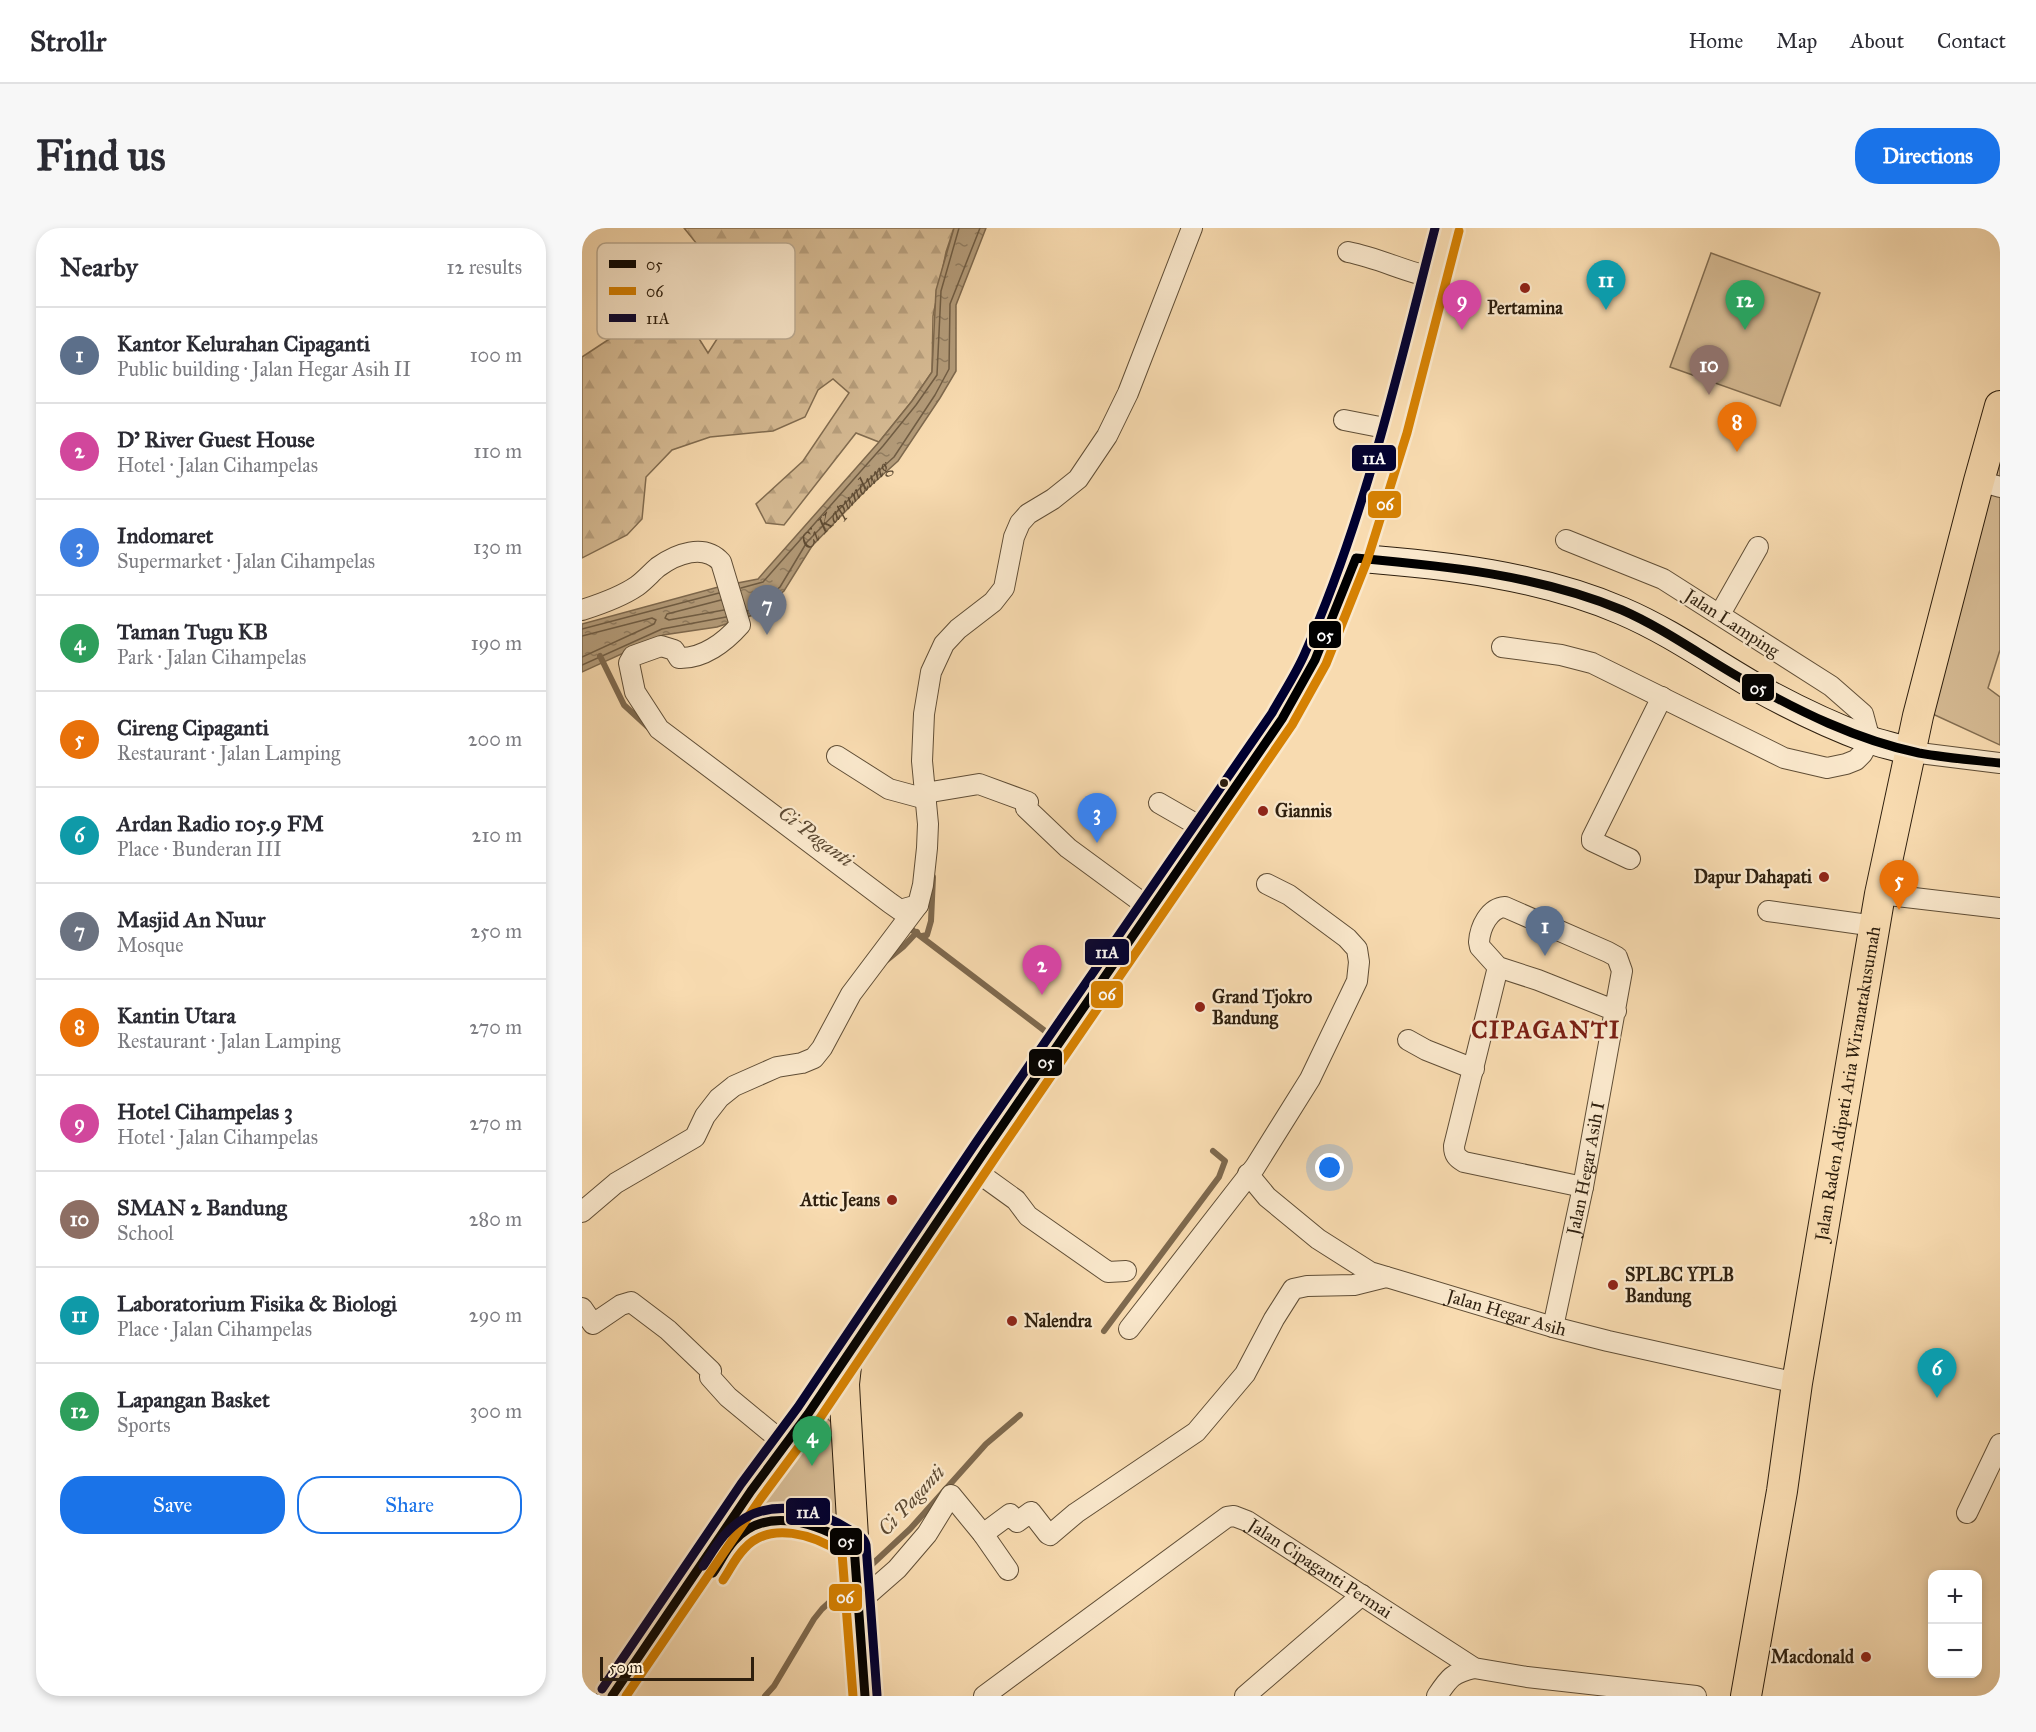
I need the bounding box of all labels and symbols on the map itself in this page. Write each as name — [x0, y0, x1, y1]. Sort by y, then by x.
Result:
legend — [597, 243, 795, 339]
text: 05 — [646, 255, 663, 274]
pin: 11 — [1586, 260, 1626, 310]
pin: 9 — [1442, 280, 1482, 330]
pin: 12 — [1726, 280, 1764, 330]
marker: Pertamina — [1518, 281, 1532, 295]
text: 06 — [646, 282, 664, 301]
place label: Pertamina — [1487, 297, 1563, 319]
text: 11A — [646, 309, 670, 328]
pin: 10 — [1690, 346, 1728, 395]
pin: 8 — [1718, 402, 1756, 452]
line badge: 11A — [1351, 444, 1397, 472]
text: 11A — [1362, 449, 1386, 468]
water label: Ci Kapundung — [795, 454, 896, 554]
line badge: 06 — [1367, 490, 1402, 519]
text: 06 — [1376, 495, 1395, 514]
street label: Jalan Lamping — [1678, 583, 1784, 663]
pin: 7 — [748, 586, 786, 635]
line badge: 05 — [1308, 620, 1342, 649]
text: 05 — [1317, 626, 1334, 645]
line badge: 05 — [1741, 673, 1775, 702]
text: 05 — [1750, 679, 1767, 698]
unlabelled marker — [1218, 777, 1230, 789]
pin: 3 — [1078, 794, 1116, 843]
water label: Ci Paganti — [774, 800, 858, 872]
place label: Giannis — [1275, 800, 1332, 822]
marker: Giannis — [1256, 804, 1270, 818]
pin: 5 — [1880, 860, 1918, 910]
place label: Dapur Dahapati — [1694, 866, 1813, 889]
marker: Dapur Dahapati — [1817, 870, 1831, 884]
pin: 1 — [1526, 906, 1564, 956]
street label: Jalan Raden Adipati Aria Wiranatakusumah — [1810, 924, 1885, 1245]
line badge: 11A — [1084, 938, 1130, 966]
text: 11A — [1095, 943, 1119, 962]
pin: 2 — [1022, 946, 1062, 995]
line badge: 06 — [1090, 980, 1124, 1009]
text: 06 — [1098, 985, 1117, 1004]
place label: Grand Tjokro Bandung — [1212, 986, 1312, 1030]
marker: Grand Tjokro Bandung — [1193, 1000, 1207, 1014]
district label: CIPAGANTI — [1471, 1015, 1621, 1045]
line badge: 05 — [1028, 1048, 1063, 1077]
text: 05 — [1038, 1053, 1055, 1072]
street label: Jalan Hegar Asih I — [1562, 1100, 1609, 1239]
your location — [1315, 1153, 1344, 1182]
place label: Attic Jeans — [800, 1189, 880, 1212]
marker: Attic Jeans — [885, 1193, 899, 1207]
place label: SPLBC YPLB Bandung — [1625, 1264, 1734, 1308]
marker: SPLBC YPLB Bandung — [1606, 1278, 1620, 1292]
street label: Jalan Hegar Asih — [1442, 1284, 1569, 1341]
place label: Nalendra — [1024, 1310, 1092, 1332]
marker: Nalendra — [1005, 1314, 1019, 1328]
pin: 6 — [1918, 1348, 1956, 1398]
pin: 4 — [792, 1416, 832, 1466]
water label: Ci Paganti — [872, 1460, 950, 1540]
line badge: 11A — [785, 1497, 831, 1526]
text: 11A — [796, 1503, 820, 1522]
street label: Jalan Cipaganti Permai — [1242, 1513, 1396, 1623]
line badge: 05 — [829, 1527, 863, 1556]
text: 05 — [838, 1532, 855, 1551]
line badge: 06 — [828, 1583, 863, 1612]
text: 06 — [836, 1588, 855, 1607]
place label: Macdonald — [1771, 1646, 1855, 1668]
marker: Macdonald — [1859, 1650, 1873, 1664]
scale bar — [600, 1654, 754, 1682]

